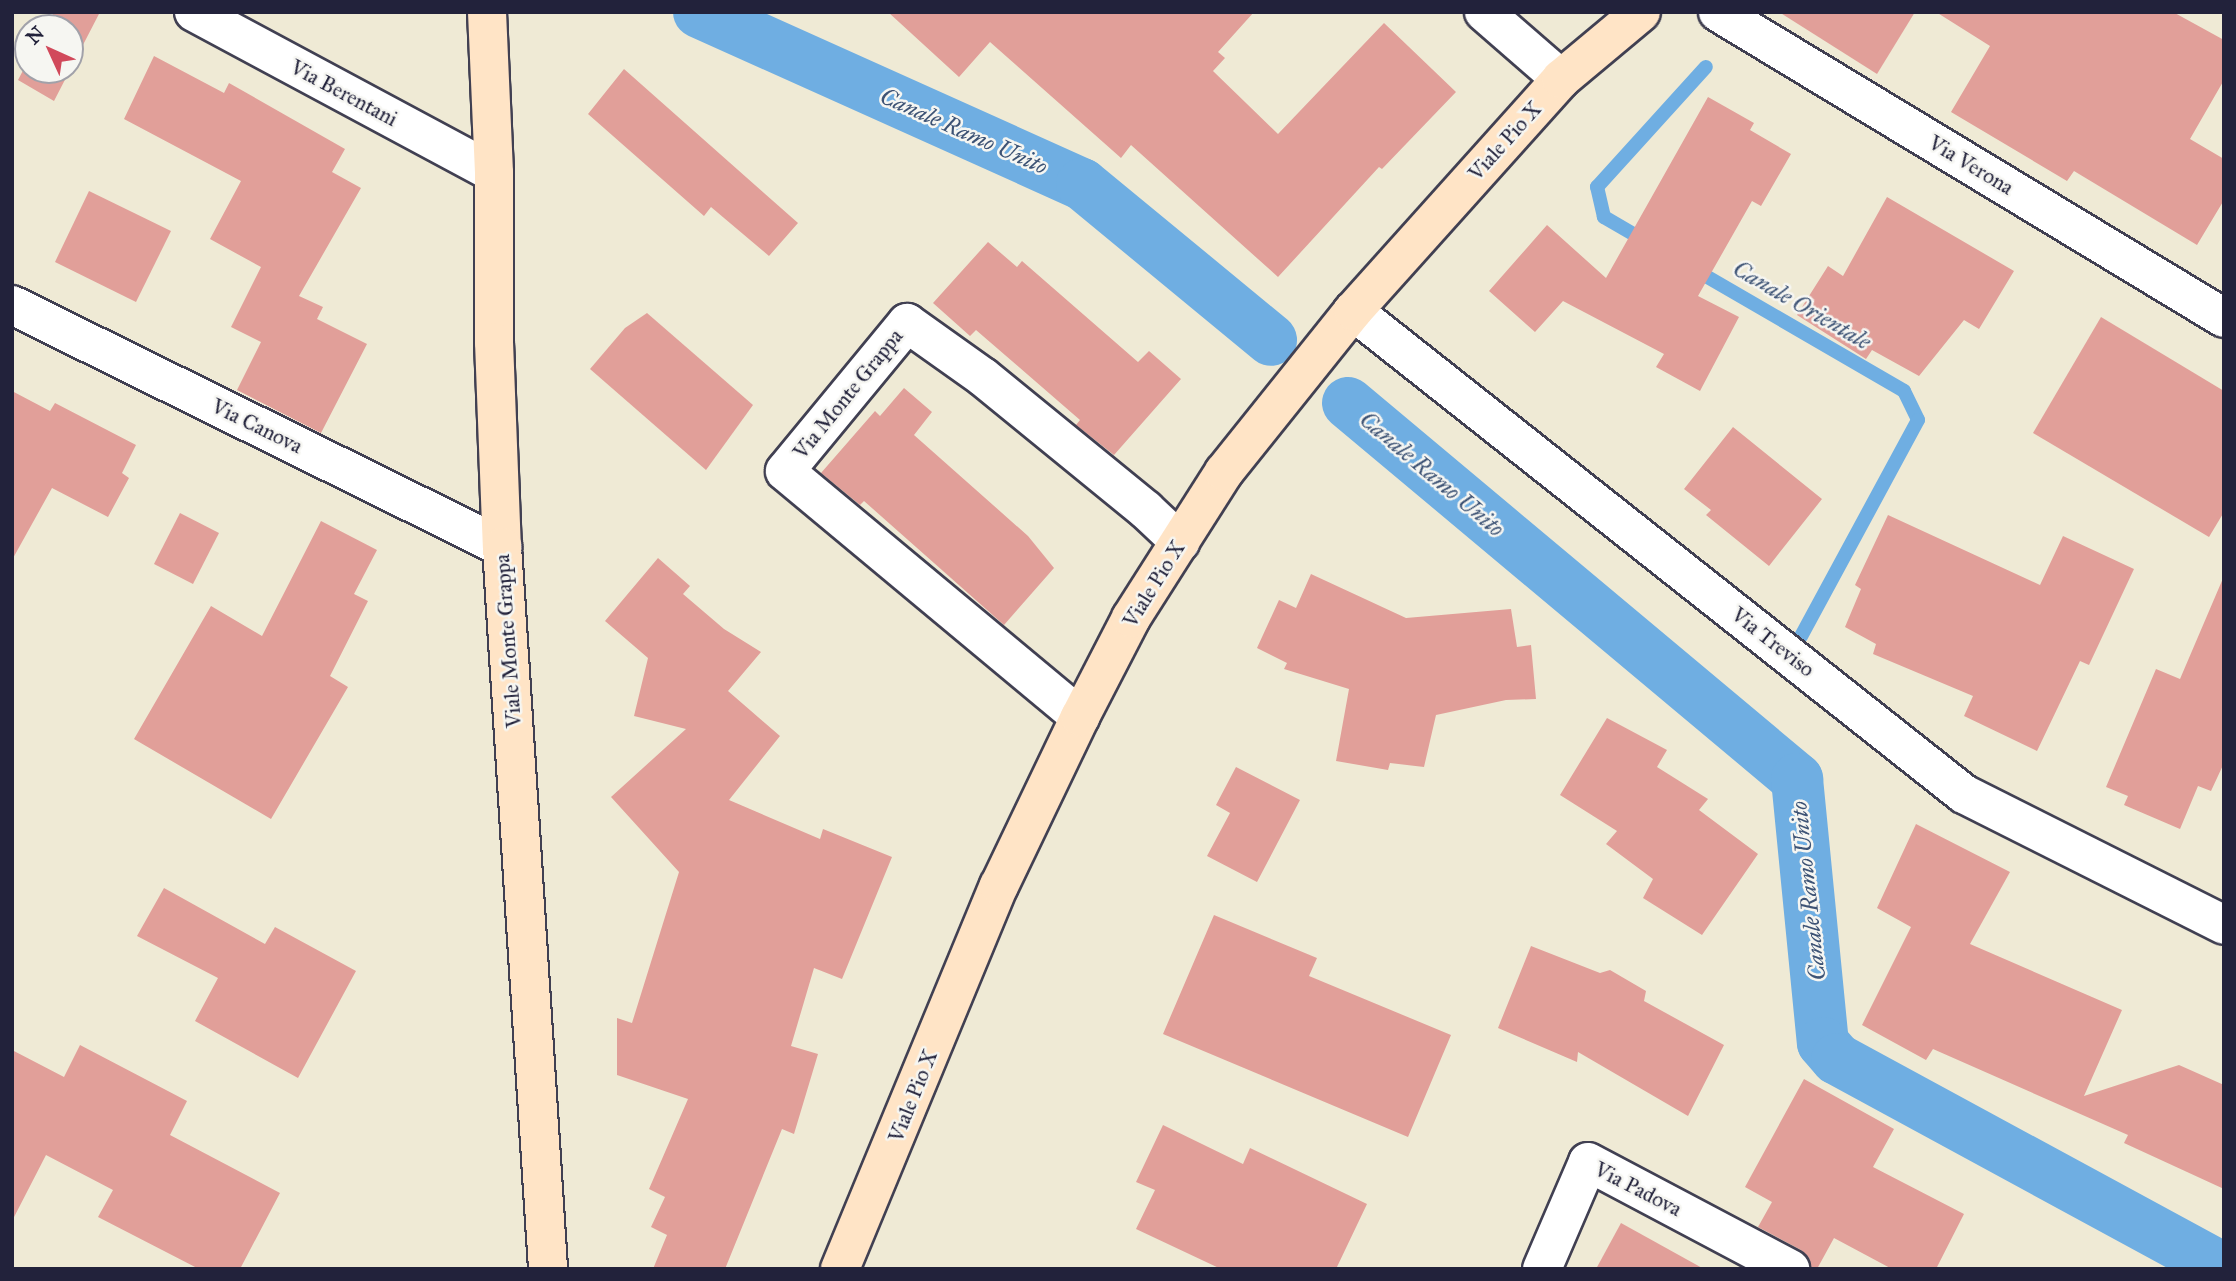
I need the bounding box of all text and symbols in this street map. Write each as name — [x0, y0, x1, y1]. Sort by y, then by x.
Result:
north arrow — [14, 14, 84, 84]
text: N — [21, 21, 49, 49]
street label: Via Berentani — [286, 54, 402, 132]
water label: Canale Ramo Unito — [876, 82, 1052, 180]
street label: Viale Pio X — [1463, 96, 1547, 186]
street label: Via Verona — [1924, 130, 2018, 200]
water label: Canale Orientale — [1728, 254, 1876, 356]
street label: Via Monte Grappa — [788, 324, 908, 464]
street label: Via Canova — [208, 393, 306, 459]
water label: Canale Ramo Unito — [1354, 406, 1510, 542]
street label: Viale Pio X — [1118, 536, 1190, 632]
street label: Viale Monte Grappa — [489, 553, 527, 729]
street label: Via Treviso — [1726, 602, 1820, 682]
water label: Canale Ramo Unito — [1785, 800, 1831, 982]
street label: Viale Pio X — [883, 1046, 943, 1146]
street label: Via Padova — [1590, 1156, 1686, 1222]

